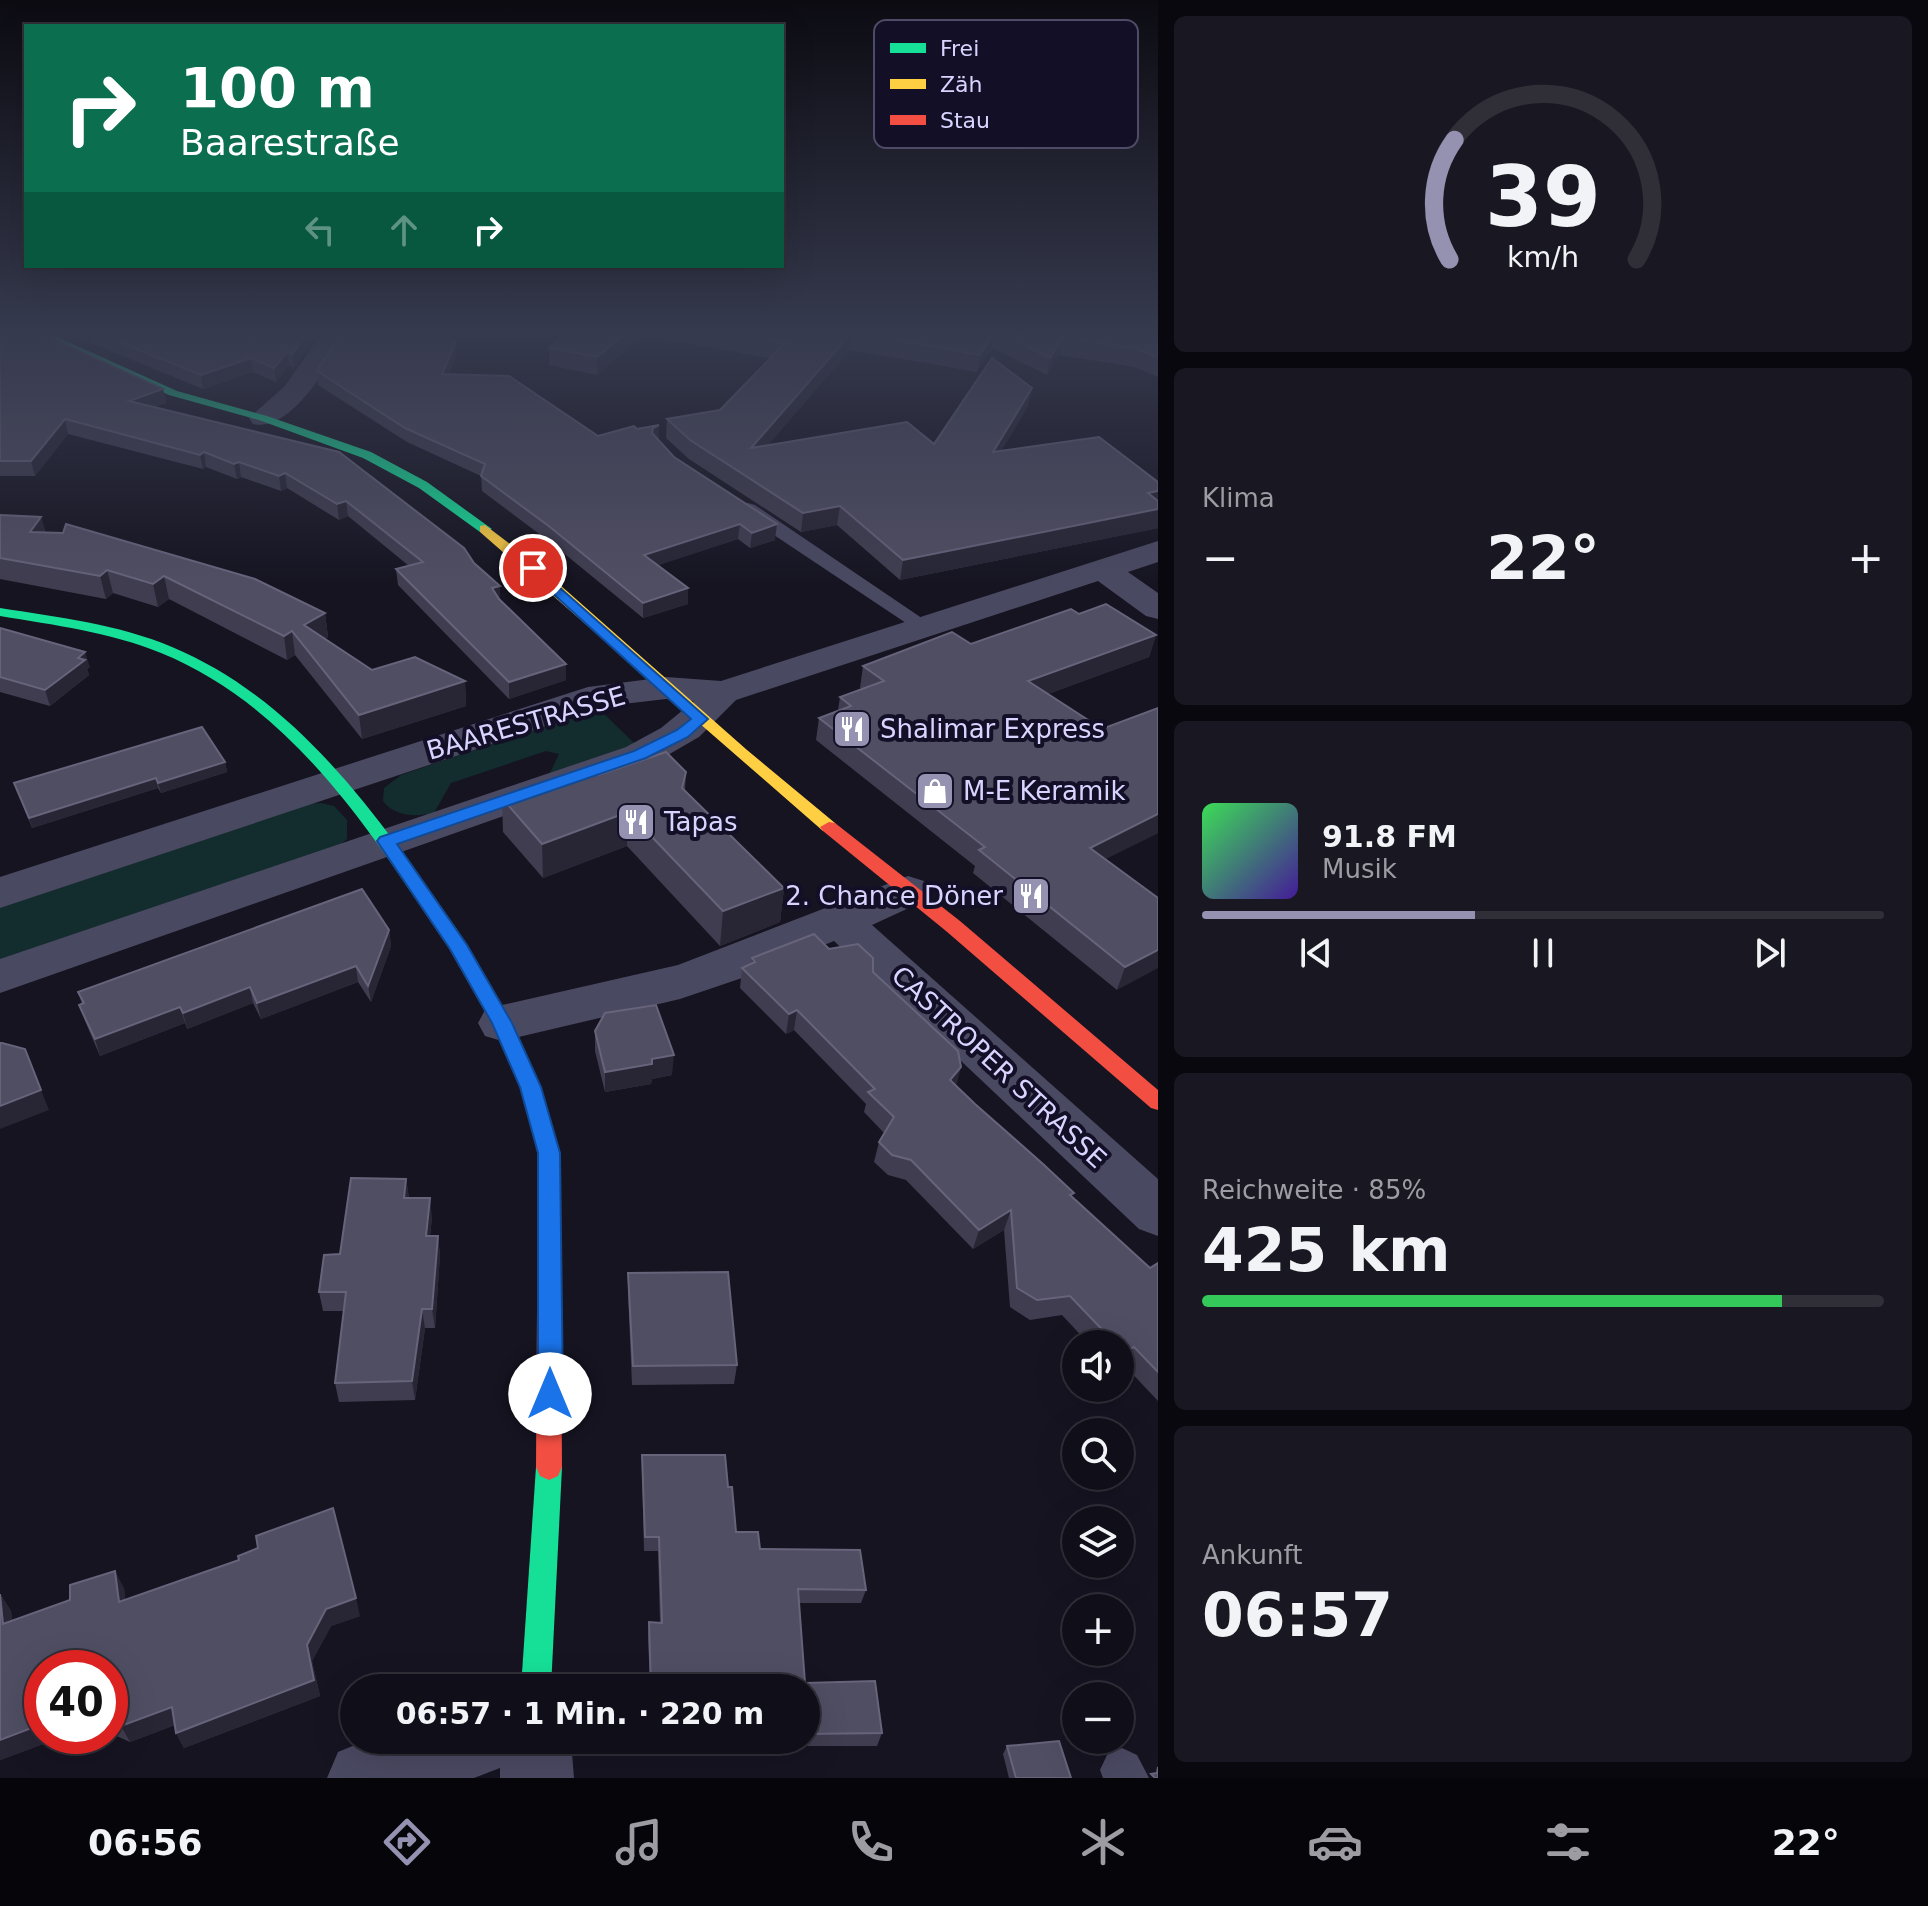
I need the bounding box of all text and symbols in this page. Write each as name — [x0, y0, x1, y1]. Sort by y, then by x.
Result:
legend — [874, 20, 1138, 148]
text: Frei — [940, 36, 979, 61]
text: 100 m — [180, 55, 375, 120]
icon: right — [48, 56, 152, 160]
text: Zäh — [940, 72, 983, 97]
text: Stau — [940, 108, 990, 133]
text: Baarestraße — [180, 122, 400, 163]
text: 39 — [1485, 149, 1601, 246]
icon: left — [298, 208, 342, 252]
icon: ahead — [382, 208, 426, 252]
icon: right — [466, 208, 510, 252]
text: km/h — [1507, 240, 1579, 274]
text: Klima — [1202, 483, 1275, 513]
text: 22° — [1486, 523, 1600, 593]
text: − — [1202, 532, 1239, 583]
text: + — [1847, 532, 1884, 583]
pin — [499, 534, 567, 602]
icon: arrive — [511, 546, 555, 590]
street label: BAARESTRASSE — [423, 680, 629, 766]
restaurant icon: Shalimar Express — [831, 708, 873, 750]
place label: Shalimar Express — [880, 714, 1105, 744]
shop icon: M-E Keramik — [914, 770, 956, 812]
place label: M-E Keramik — [963, 776, 1126, 806]
restaurant icon: Tapas — [615, 801, 657, 843]
place label: Tapas — [663, 807, 738, 837]
text: 91.8 FM — [1322, 819, 1457, 854]
text: Musik — [1322, 854, 1397, 884]
restaurant icon: 2. Chance Döner — [1010, 875, 1052, 917]
place label: 2. Chance Döner — [785, 881, 1003, 911]
icon: previous — [1294, 931, 1338, 975]
icon: pause — [1521, 931, 1565, 975]
icon: next — [1748, 931, 1792, 975]
street label: CASTROPER STRASSE — [886, 960, 1112, 1174]
text: Reichweite · 85% — [1202, 1175, 1426, 1205]
text: 425 km — [1202, 1215, 1451, 1285]
map controls — [1062, 1330, 1134, 1754]
button: sound — [1062, 1330, 1134, 1402]
position arrow — [508, 1352, 592, 1436]
button: search — [1062, 1418, 1134, 1490]
button: layers — [1062, 1506, 1134, 1578]
text: Ankunft — [1202, 1540, 1302, 1570]
text: 06:57 — [1202, 1580, 1393, 1650]
button: + — [1062, 1594, 1134, 1666]
speed limit sign: 40 — [24, 1650, 128, 1754]
button: − — [1062, 1682, 1134, 1754]
text: 06:57 · 1 Min. · 220 m — [396, 1696, 764, 1731]
icon: directions — [379, 1814, 435, 1870]
icon: music — [611, 1814, 667, 1870]
icon: phone — [843, 1814, 899, 1870]
icon: climate — [1075, 1814, 1131, 1870]
icon: car — [1307, 1814, 1363, 1870]
icon: filters — [1540, 1814, 1596, 1870]
text: 06:56 — [88, 1822, 203, 1863]
text: 22° — [1772, 1822, 1840, 1863]

